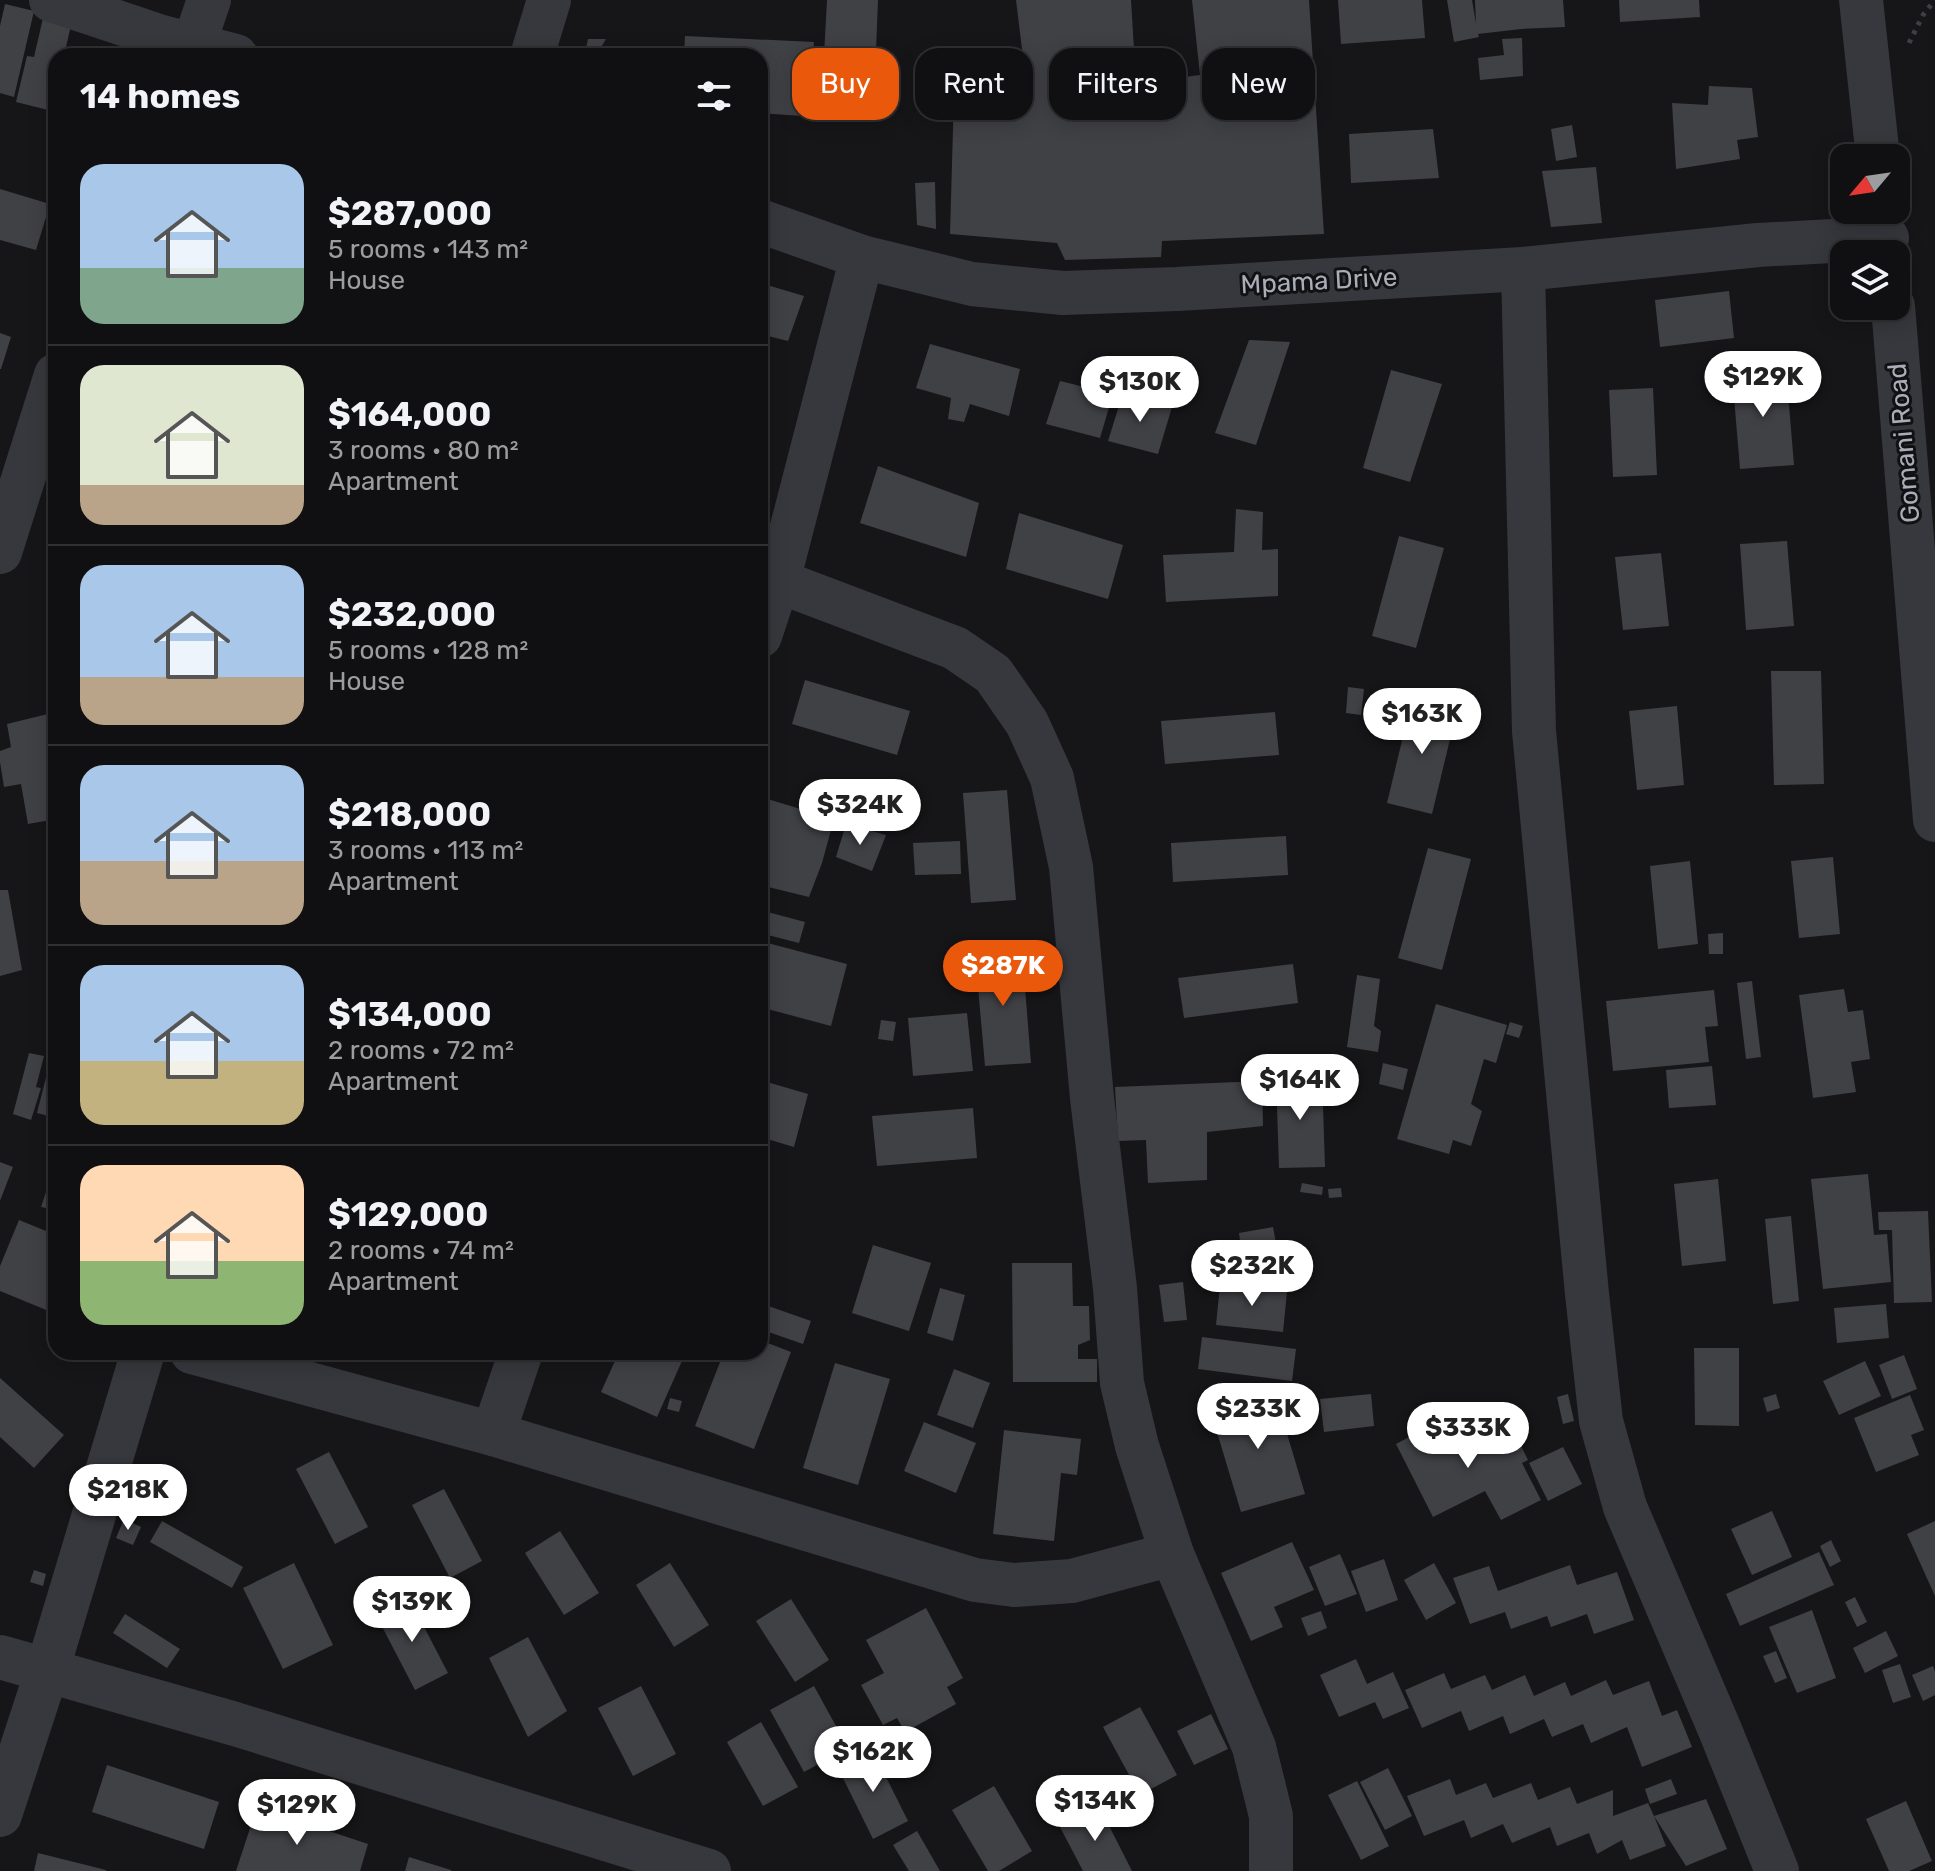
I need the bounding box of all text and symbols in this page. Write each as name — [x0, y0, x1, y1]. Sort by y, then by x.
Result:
chip: Buy — [792, 48, 899, 120]
chip: Rent — [915, 48, 1033, 120]
chip: Filters — [1049, 48, 1186, 120]
chip: New — [1202, 48, 1315, 120]
icon: filters — [692, 74, 736, 118]
text: 14 homes — [80, 76, 240, 117]
north arrow — [1830, 144, 1910, 224]
map controls — [1830, 144, 1910, 320]
text: $287,000 — [328, 193, 492, 234]
icon: home — [144, 196, 240, 292]
text: 5 rooms · 143 m² — [328, 234, 528, 265]
button: layers — [1830, 240, 1910, 320]
street label: Mpama Drive — [1240, 261, 1398, 301]
text: House — [328, 265, 405, 296]
pin: $129K — [1707, 351, 1819, 419]
pin: $130K — [1084, 356, 1196, 424]
text: $129K — [1722, 361, 1804, 392]
street label: Gomani Road — [1882, 362, 1926, 524]
text: $130K — [1099, 366, 1181, 397]
text: $164,000 — [328, 394, 491, 435]
icon: home — [144, 397, 240, 493]
text: 3 rooms · 80 m² — [328, 435, 519, 466]
text: Apartment — [328, 466, 459, 497]
text: $232,000 — [328, 594, 496, 635]
icon: home — [144, 597, 240, 693]
text: 5 rooms · 128 m² — [328, 635, 528, 666]
text: House — [328, 666, 405, 697]
pin: $163K — [1366, 688, 1478, 756]
text: $163K — [1381, 698, 1463, 729]
pin: $324K — [804, 779, 916, 847]
text: $324K — [817, 789, 903, 820]
text: $218,000 — [328, 794, 491, 835]
icon: home — [144, 797, 240, 893]
text: 3 rooms · 113 m² — [328, 835, 523, 866]
text: Apartment — [328, 866, 459, 897]
pin: $287K — [947, 940, 1059, 1008]
text: $287K — [961, 950, 1045, 981]
text: $134,000 — [328, 994, 492, 1035]
icon: home — [144, 997, 240, 1093]
text: 2 rooms · 72 m² — [328, 1035, 514, 1066]
pin: $164K — [1244, 1054, 1356, 1122]
text: $164K — [1259, 1064, 1341, 1095]
text: Apartment — [328, 1066, 459, 1097]
text: $129,000 — [328, 1194, 488, 1235]
icon: home — [144, 1197, 240, 1293]
text: 2 rooms · 74 m² — [328, 1235, 514, 1266]
pin: $232K — [1196, 1240, 1308, 1308]
text: $232K — [1209, 1250, 1295, 1281]
text: Apartment — [328, 1266, 459, 1297]
pin: $233K — [1202, 1383, 1314, 1451]
text: $233K — [1215, 1393, 1301, 1424]
pin: $333K — [1412, 1402, 1524, 1470]
text: $333K — [1425, 1412, 1511, 1443]
pin: $218K — [72, 1464, 184, 1532]
text: $218K — [87, 1474, 169, 1505]
pin: $139K — [356, 1576, 468, 1644]
text: $139K — [371, 1586, 453, 1617]
pin: $162K — [817, 1726, 929, 1794]
text: $162K — [832, 1736, 914, 1767]
pin: $134K — [1039, 1775, 1151, 1843]
pin: $129K — [241, 1779, 353, 1847]
text: $134K — [1054, 1785, 1136, 1816]
text: $129K — [256, 1789, 338, 1820]

